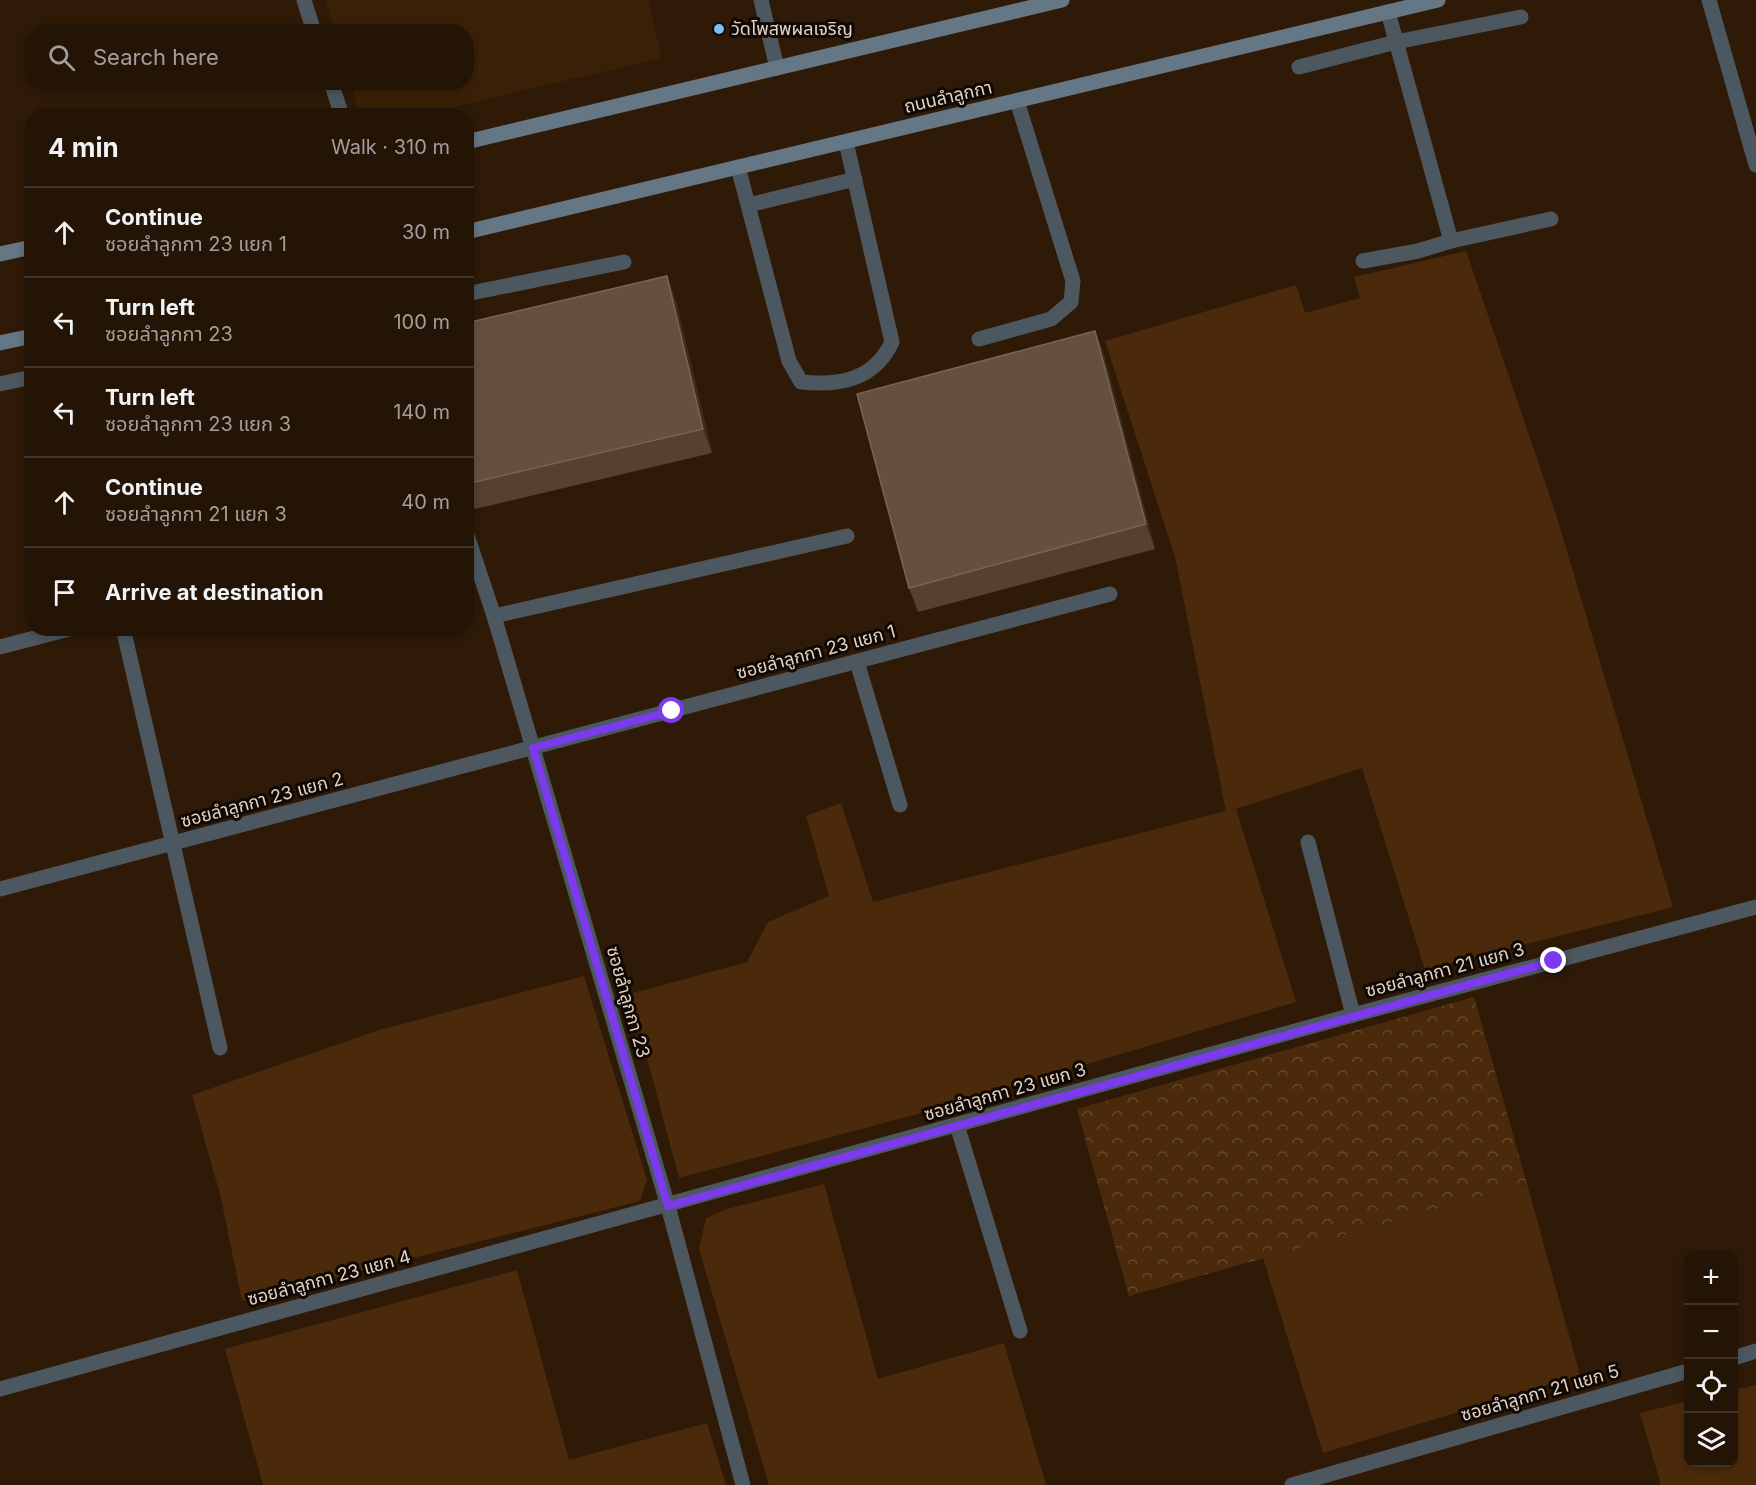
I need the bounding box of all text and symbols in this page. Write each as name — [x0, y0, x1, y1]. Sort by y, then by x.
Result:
place label: วัดโพสพผลเจริญ — [731, 18, 853, 39]
marker: วัดโพสพผลเจริญ — [712, 22, 726, 36]
search box — [24, 24, 474, 90]
icon: search — [45, 41, 78, 74]
text: Search here — [93, 44, 219, 70]
street label: ถนนลำลูกกา — [902, 76, 994, 119]
text: 4 min — [48, 132, 119, 163]
text: Walk · 310 m — [331, 135, 450, 159]
text: Continue — [105, 204, 203, 230]
icon: ahead — [48, 216, 81, 249]
text: 30 m — [402, 220, 450, 244]
text: ซอยลำลูกกา 23 แยก 1 — [105, 232, 287, 256]
text: Turn left — [105, 294, 195, 320]
icon: left — [48, 306, 81, 339]
text: 100 m — [393, 310, 450, 334]
text: ซอยลำลูกกา 23 — [105, 322, 233, 346]
text: Turn left — [105, 384, 195, 410]
icon: left — [48, 396, 81, 429]
text: 140 m — [393, 400, 450, 424]
text: ซอยลำลูกกา 23 แยก 3 — [105, 412, 291, 436]
text: Continue — [105, 474, 203, 500]
icon: ahead — [48, 486, 81, 519]
text: 40 m — [401, 490, 450, 514]
text: ซอยลำลูกกา 21 แยก 3 — [105, 502, 287, 526]
icon: arrive — [48, 576, 81, 609]
text: Arrive at destination — [105, 579, 324, 605]
street label: ซอยลำลูกกา 23 แยก 1 — [734, 620, 898, 685]
route start — [658, 697, 684, 723]
street label: ซอยลำลูกกา 23 แยก 2 — [178, 768, 346, 833]
street label: ซอยลำลูกกา 21 แยก 3 — [1363, 938, 1527, 1003]
street label: ซอยลำลูกกา 23 — [601, 944, 654, 1061]
route end — [1540, 947, 1566, 973]
street label: ซอยลำลูกกา 23 แยก 3 — [922, 1058, 1089, 1127]
street label: ซอยลำลูกกา 23 แยก 4 — [245, 1246, 413, 1311]
map controls — [1684, 1251, 1738, 1467]
button: + — [1684, 1251, 1738, 1305]
button: − — [1684, 1305, 1738, 1359]
button: locate — [1684, 1359, 1738, 1413]
street label: ซอยลำลูกกา 21 แยก 5 — [1458, 1360, 1622, 1427]
button: layers — [1684, 1413, 1738, 1467]

